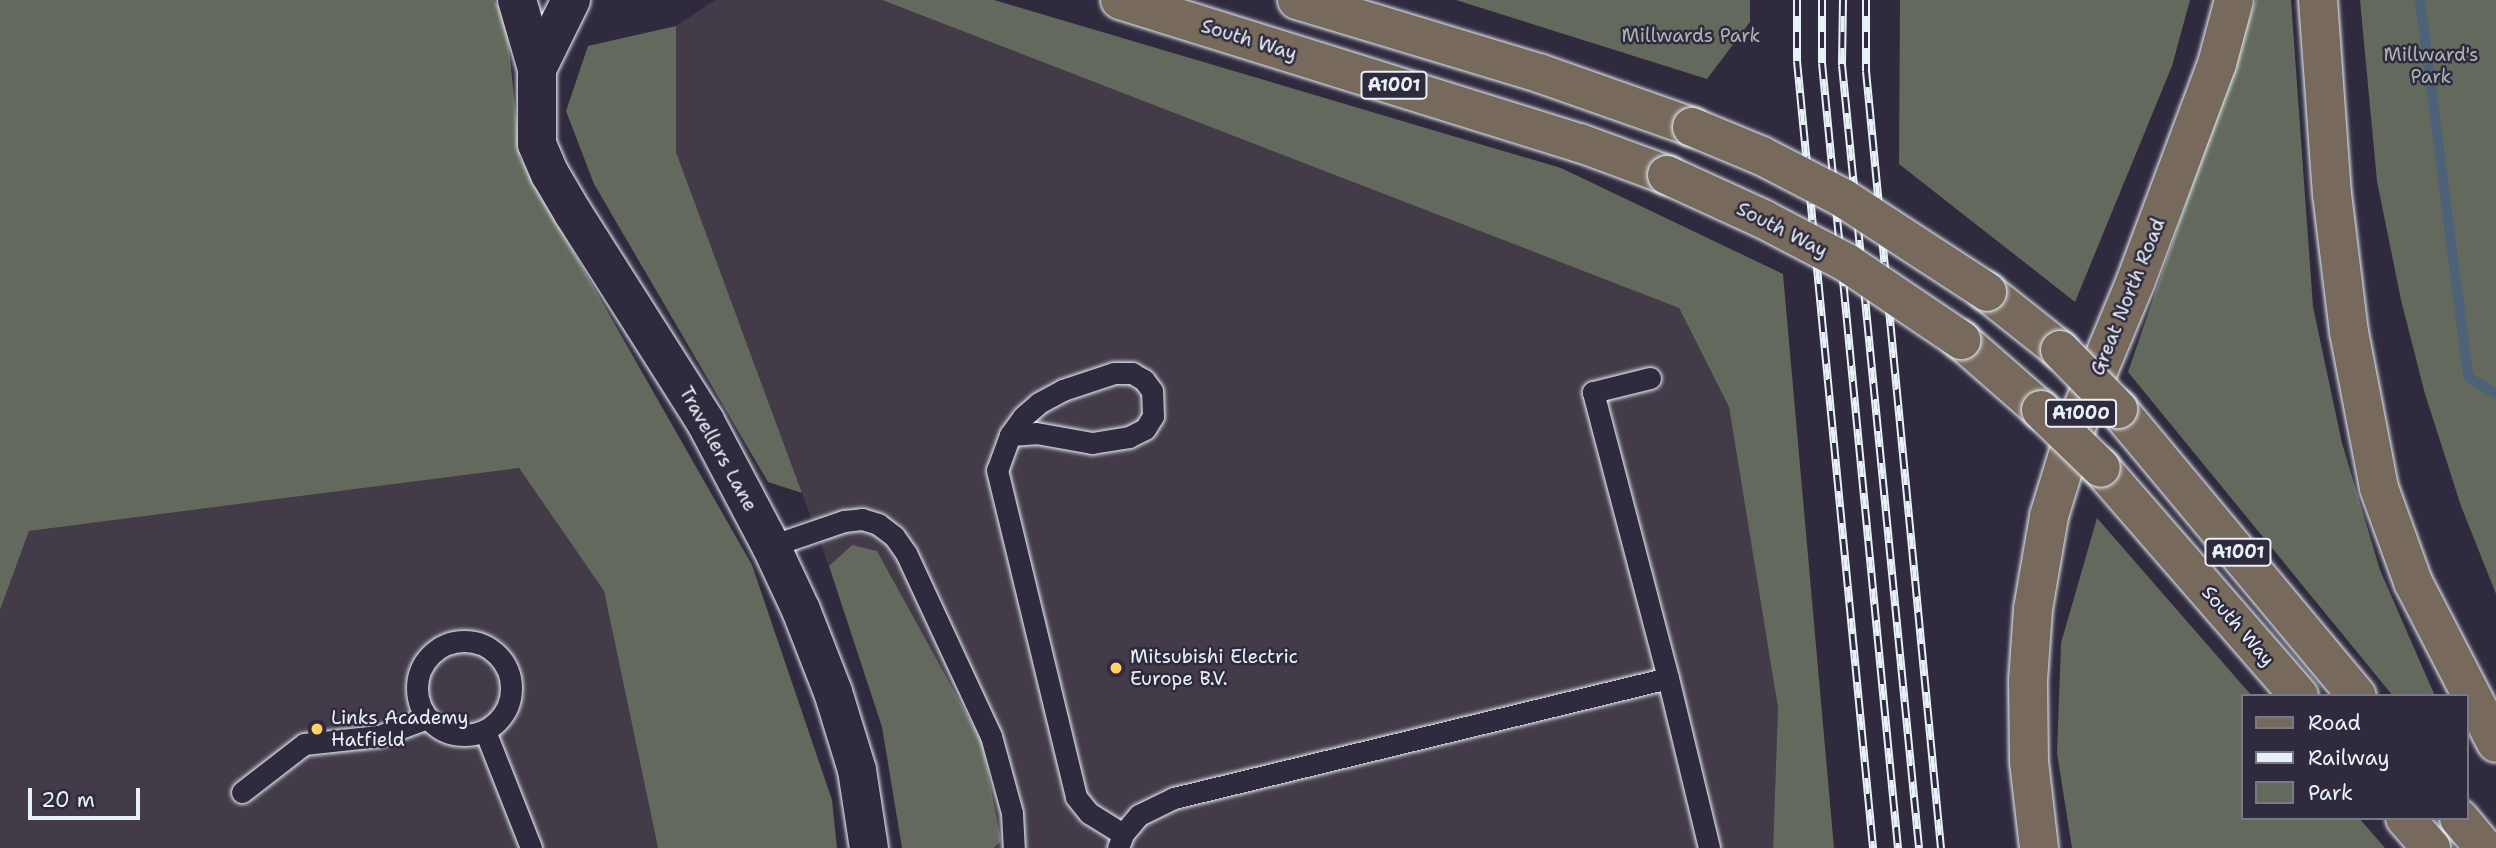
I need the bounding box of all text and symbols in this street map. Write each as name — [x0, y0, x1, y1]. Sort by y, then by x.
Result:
street label: South Way — [1198, 15, 1300, 65]
park label: Millwards Park — [1621, 25, 1761, 47]
park label: Millward's Park — [2383, 44, 2479, 88]
road number: A1001 — [1359, 70, 1429, 100]
street label: South Way — [1733, 197, 1831, 263]
street label: Great North Road — [2086, 215, 2170, 379]
street label: Travellers Lane — [674, 383, 762, 515]
road number: A1000 — [2044, 398, 2118, 428]
road number: A1001 — [2203, 538, 2273, 566]
street label: South Way — [2197, 581, 2279, 671]
place label: Mitsubishi Electric Europe B.V. — [1130, 646, 1298, 690]
marker: Mitsubishi Electric Europe B.V. — [1108, 660, 1124, 676]
legend — [2240, 694, 2468, 820]
place label: Links Academy Hatfield — [331, 707, 469, 751]
text: Road — [2308, 709, 2361, 737]
marker: Links Academy Hatfield — [309, 721, 325, 737]
text: Railway — [2308, 744, 2390, 772]
scale bar — [32, 774, 144, 818]
text: Park — [2308, 779, 2353, 807]
text: 20 m — [41, 786, 95, 814]

